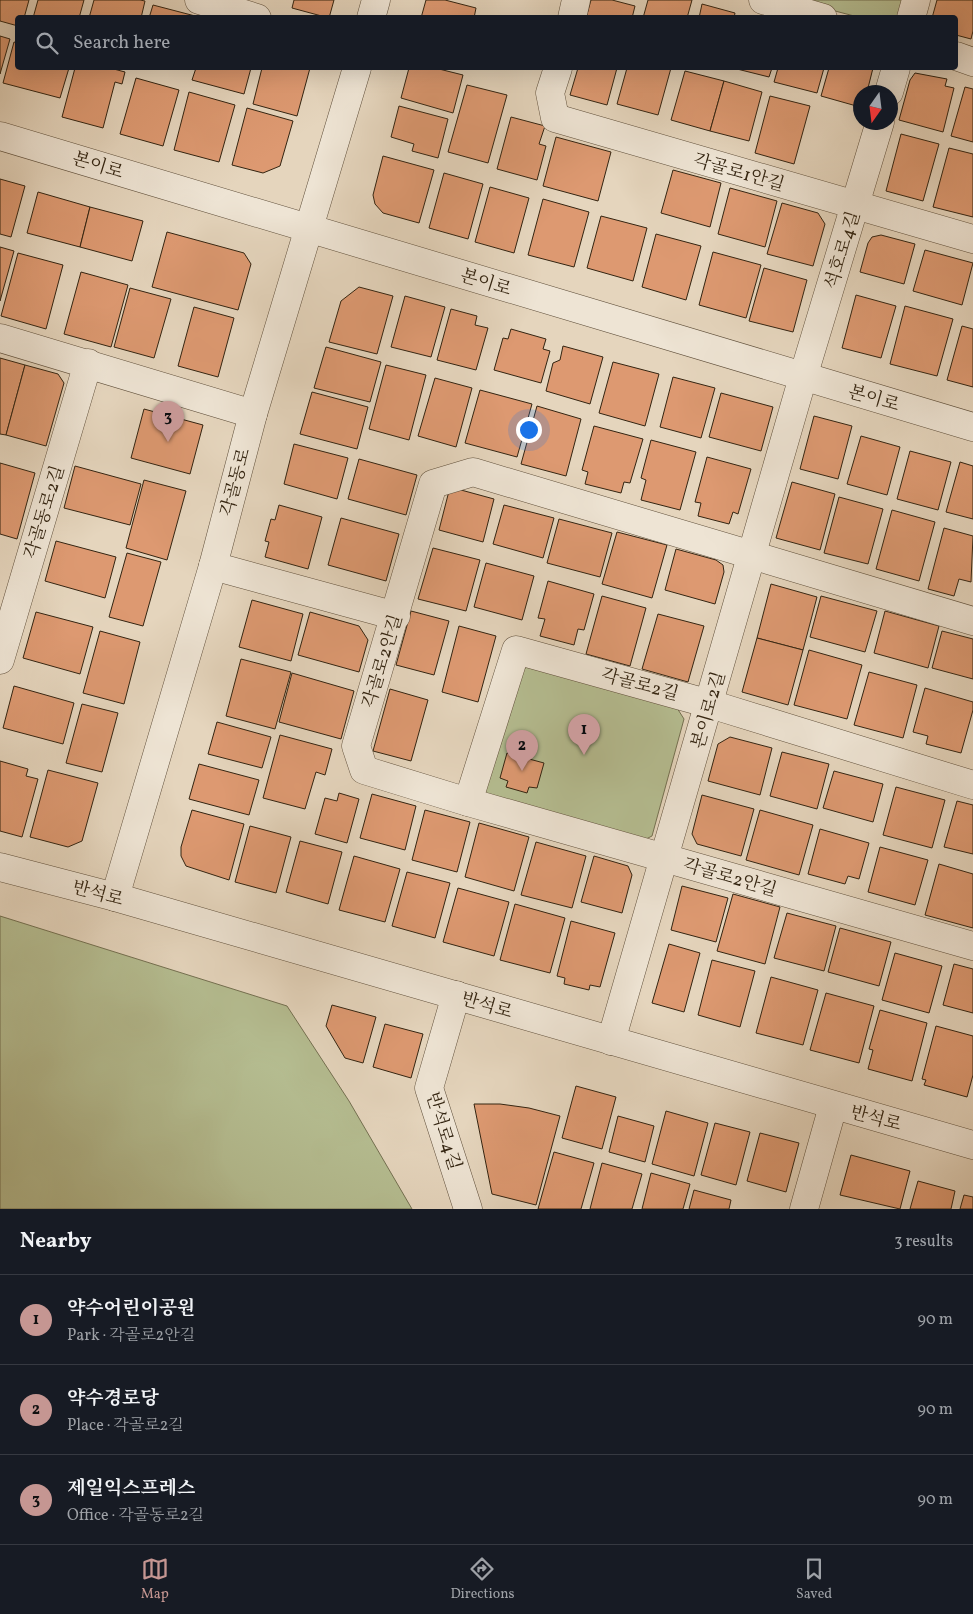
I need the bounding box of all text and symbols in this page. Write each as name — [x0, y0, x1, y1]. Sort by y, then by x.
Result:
search box — [15, 15, 958, 70]
icon: search — [33, 29, 61, 57]
text: Search here — [73, 30, 170, 56]
north arrow — [853, 85, 898, 130]
street label: 본이로 — [69, 147, 126, 186]
street label: 각골로1안길 — [690, 148, 787, 198]
street label: 석호로4길 — [820, 208, 867, 292]
street label: 본이로 — [457, 264, 514, 303]
street label: 본이로 — [845, 380, 902, 419]
pin: 3 — [152, 401, 184, 442]
your location — [516, 417, 542, 443]
street label: 각골동로 — [215, 446, 258, 519]
street label: 각골동로2길 — [19, 463, 72, 562]
street label: 각골로2안길 — [357, 612, 410, 711]
street label: 각골로2길 — [598, 663, 681, 708]
street label: 본이로2길 — [687, 669, 732, 752]
pin: 1 — [568, 714, 600, 755]
pin: 2 — [506, 730, 538, 771]
street label: 각골로2안길 — [680, 853, 779, 904]
street label: 반석로 — [69, 876, 126, 913]
street label: 반석로 — [458, 987, 515, 1026]
street label: 반석로4길 — [419, 1089, 466, 1173]
street label: 반석로 — [847, 1101, 904, 1138]
text: Nearby — [20, 1227, 91, 1256]
text: 3 results — [894, 1231, 953, 1253]
text: 약수어린이공원 — [67, 1296, 195, 1322]
text: 1 — [33, 1309, 39, 1331]
text: 90 m — [917, 1309, 953, 1331]
text: Park · 각골로2안길 — [67, 1325, 195, 1347]
text: 약수경로당 — [67, 1386, 159, 1412]
text: 2 — [32, 1399, 40, 1421]
text: 90 m — [917, 1399, 953, 1421]
text: Place · 각골로2길 — [67, 1415, 184, 1437]
text: 제일익스프레스 — [67, 1476, 195, 1502]
text: 3 — [32, 1489, 40, 1511]
text: 90 m — [917, 1489, 953, 1511]
text: Office · 각골동로2길 — [67, 1505, 204, 1527]
tab: Map — [141, 1555, 169, 1604]
tab: Directions — [450, 1555, 515, 1604]
tab: Saved — [796, 1555, 832, 1604]

